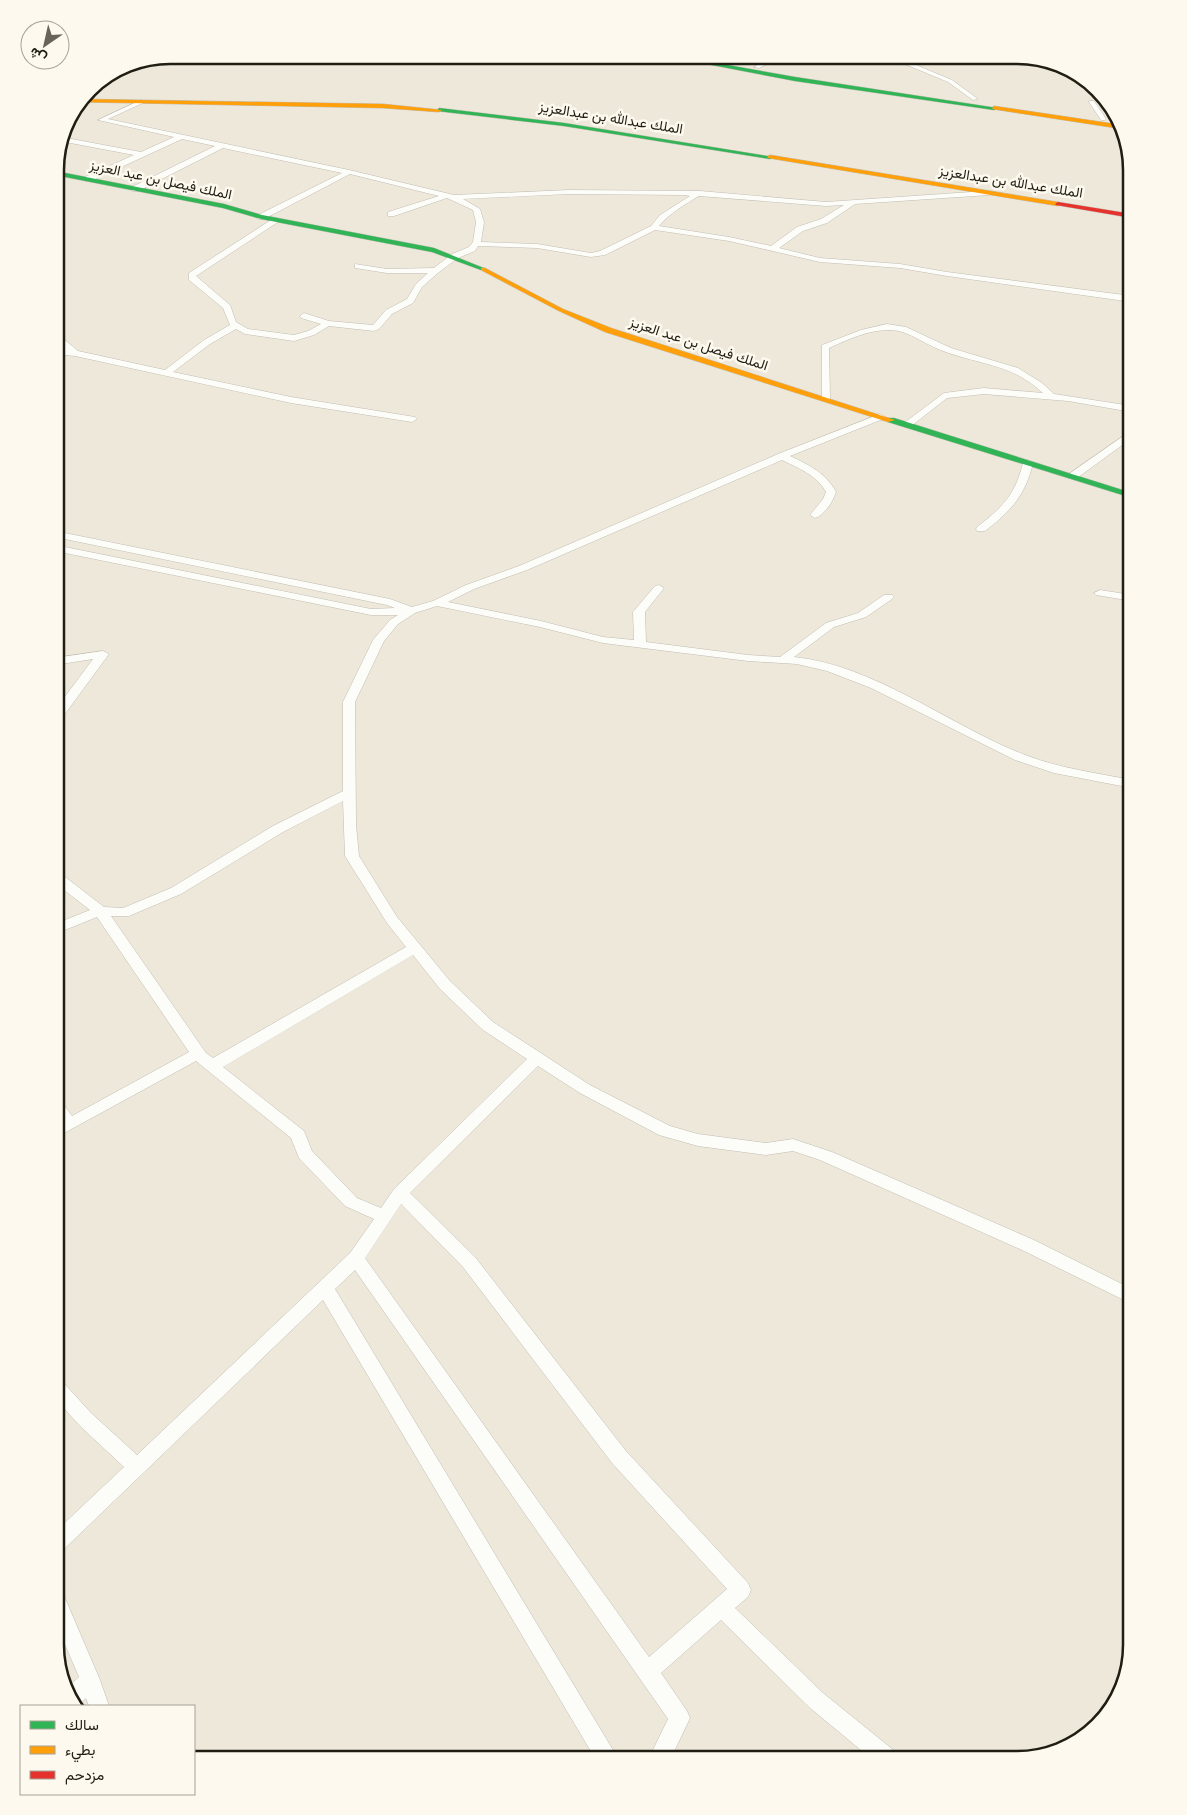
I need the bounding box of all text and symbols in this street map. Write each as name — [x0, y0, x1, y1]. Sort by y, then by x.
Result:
north arrow — [20, 20, 70, 70]
text: ش — [25, 44, 50, 69]
street label: الملك عبدالله بن عبدالعزيز — [537, 96, 684, 138]
street label: الملك فيصل بن عبد العزيز — [87, 154, 234, 203]
street label: الملك عبدالله بن عبدالعزيز — [937, 160, 1084, 202]
street label: الملك فيصل بن عبد العزيز — [626, 311, 771, 374]
legend — [20, 1705, 195, 1795]
text: سالك — [65, 1714, 99, 1734]
text: بطيء — [65, 1739, 95, 1763]
text: مزدحم — [65, 1764, 104, 1785]

